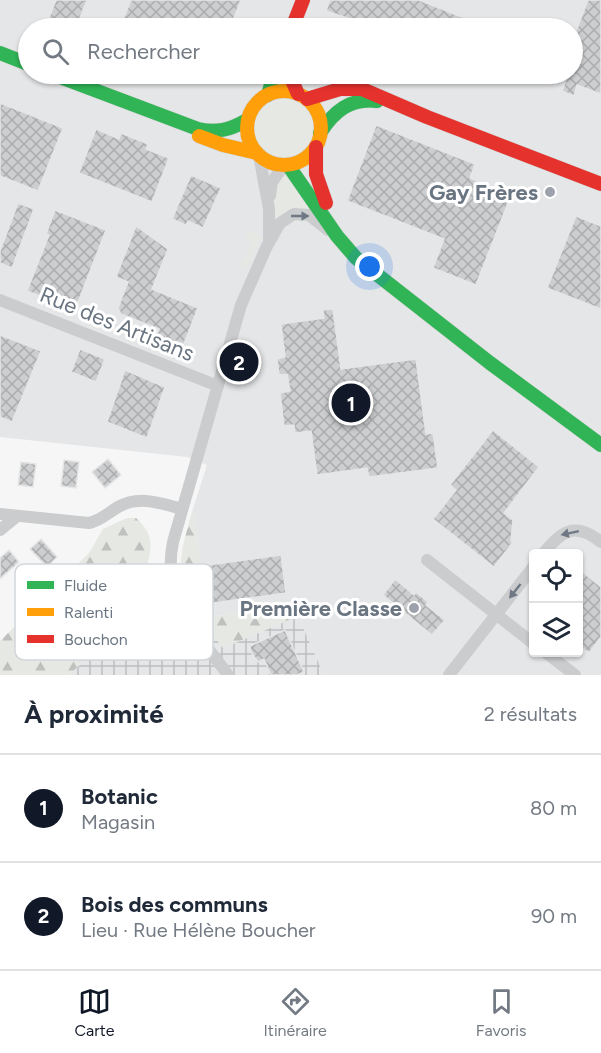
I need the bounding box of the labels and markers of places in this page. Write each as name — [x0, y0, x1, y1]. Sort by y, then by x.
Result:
place label: Gay Frères — [429, 179, 538, 206]
marker: Gay Frères — [543, 185, 557, 199]
pin: 2 — [220, 340, 258, 385]
pin: 1 — [332, 380, 370, 426]
place label: Première Classe — [240, 595, 402, 622]
marker: Première Classe — [407, 601, 421, 615]

